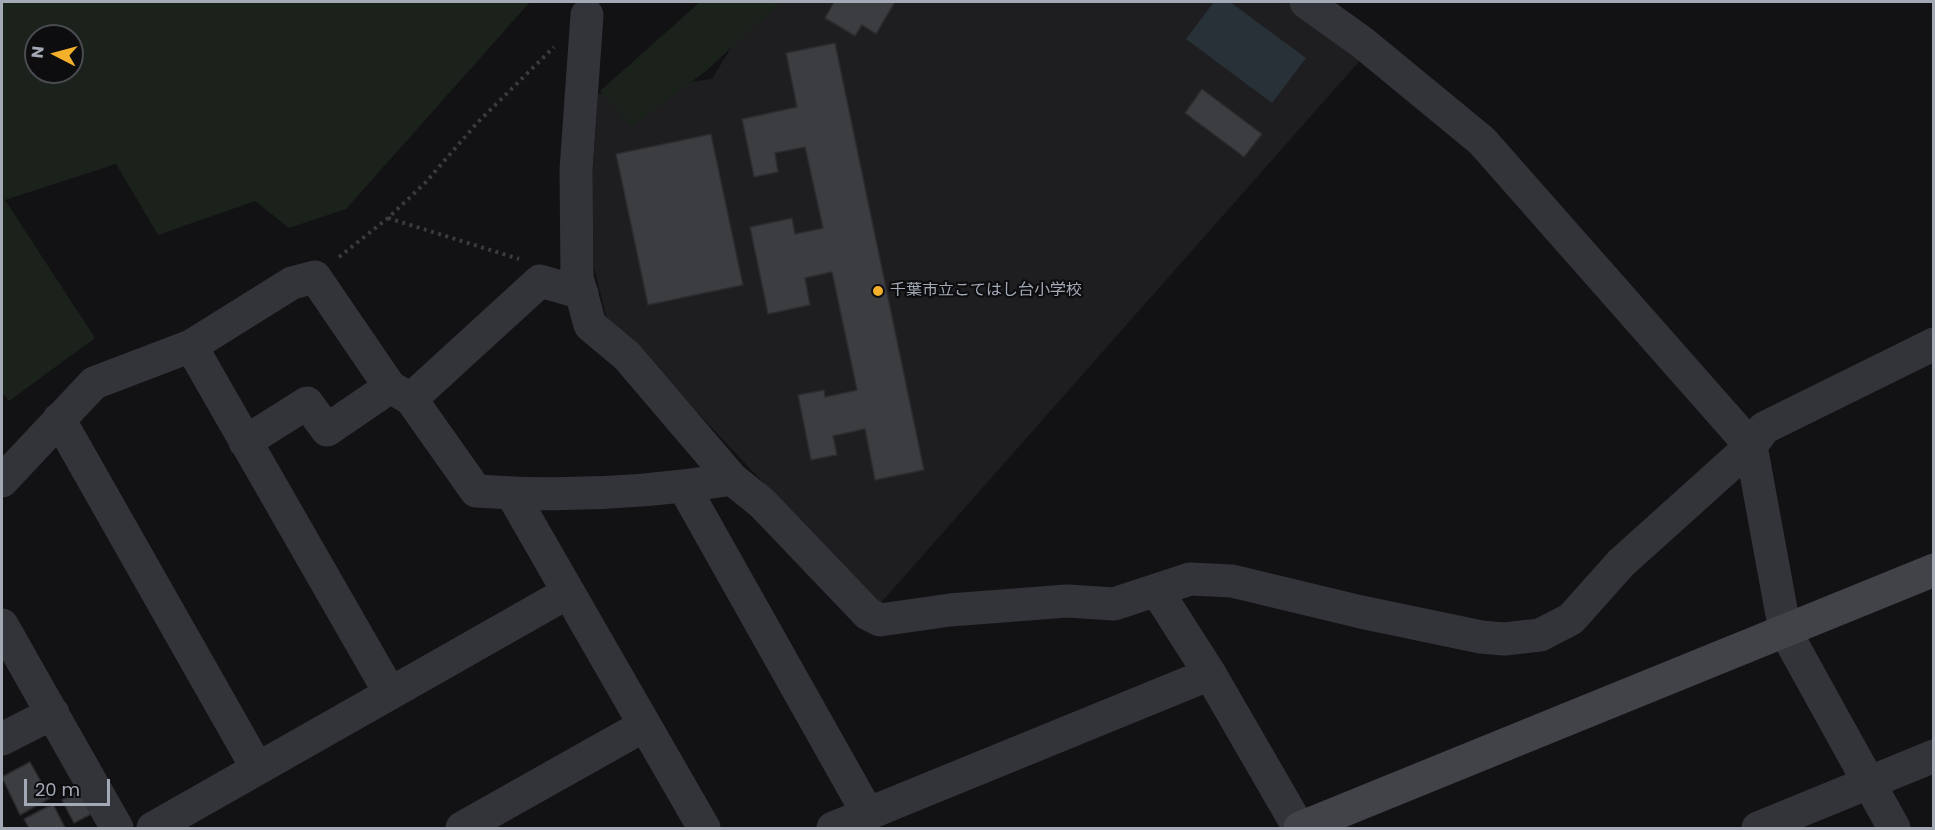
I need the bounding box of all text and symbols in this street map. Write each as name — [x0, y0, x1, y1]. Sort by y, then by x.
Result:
north arrow — [24, 24, 84, 84]
text: N — [26, 45, 50, 59]
place label: 千葉市立こてはし台小学校 — [890, 281, 1082, 301]
marker: 千葉市立こてはし台小学校 — [871, 284, 885, 298]
scale bar — [27, 767, 112, 805]
text: 20 m — [35, 777, 80, 802]

